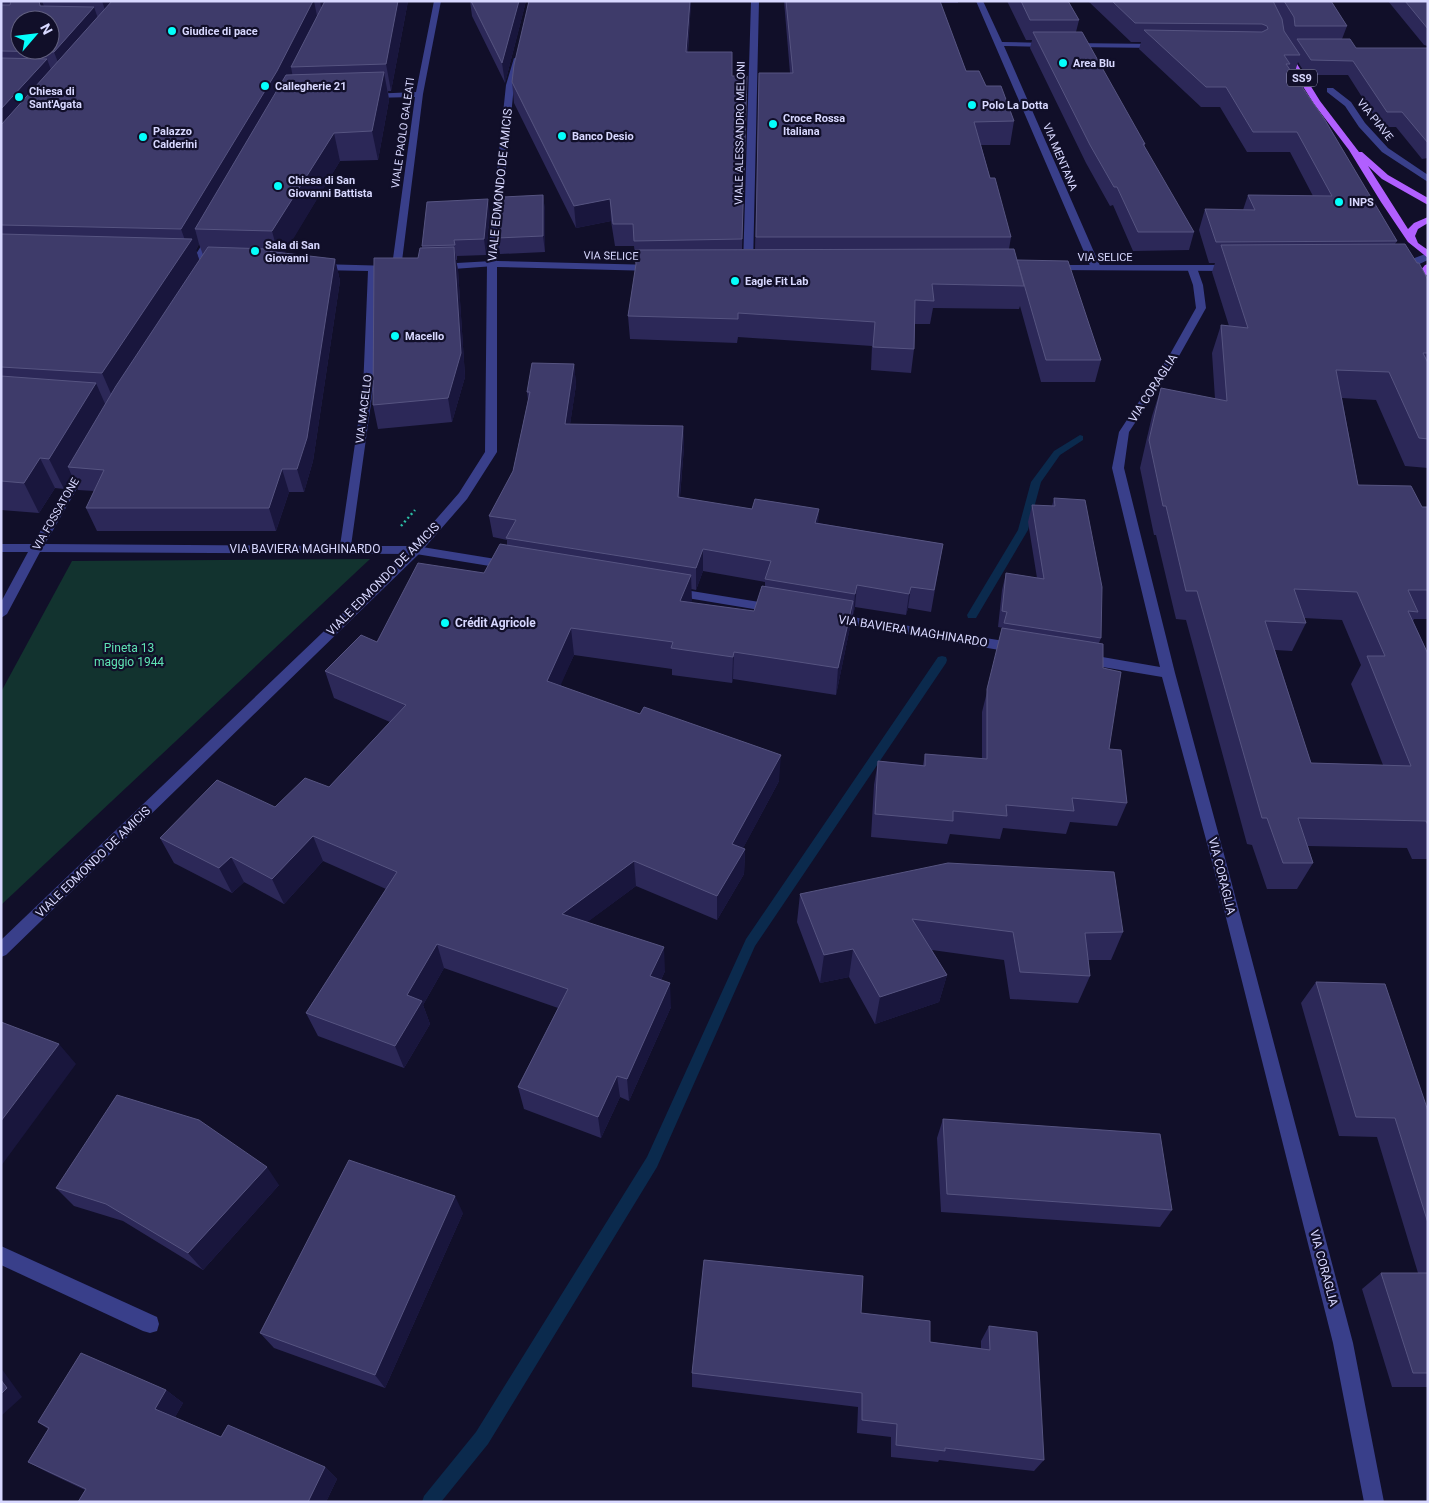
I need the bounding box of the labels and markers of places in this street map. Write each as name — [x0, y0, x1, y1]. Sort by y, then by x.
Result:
marker: Giudice di pace — [166, 25, 178, 37]
place label: Giudice di pace — [182, 25, 258, 38]
marker: Area Blu — [1057, 57, 1069, 69]
place label: Area Blu — [1073, 57, 1115, 70]
marker: Callegherie 21 — [259, 80, 271, 92]
place label: Callegherie 21 — [275, 80, 346, 93]
place label: Chiesa di Sant'Agata — [29, 85, 82, 111]
marker: Chiesa di Sant'Agata — [13, 91, 25, 103]
marker: Polo La Dotta — [966, 99, 978, 111]
place label: Polo La Dotta — [982, 99, 1048, 112]
place label: Croce Rossa Italiana — [783, 112, 845, 138]
marker: Croce Rossa Italiana — [767, 118, 779, 130]
place label: Palazzo Calderini — [153, 125, 197, 151]
marker: Banco Desio — [556, 130, 568, 142]
place label: Banco Desio — [572, 130, 634, 143]
marker: Palazzo Calderini — [137, 131, 149, 143]
place label: Chiesa di San Giovanni Battista — [288, 174, 373, 200]
marker: Chiesa di San Giovanni Battista — [272, 180, 284, 192]
marker: INPS — [1333, 196, 1345, 208]
place label: INPS — [1349, 196, 1374, 209]
place label: Sala di San Giovanni — [265, 239, 320, 265]
marker: Sala di San Giovanni — [249, 245, 261, 257]
marker: Eagle Fit Lab — [729, 275, 741, 287]
place label: Eagle Fit Lab — [745, 275, 808, 288]
marker: Macello — [389, 330, 401, 342]
place label: Macello — [405, 330, 444, 343]
place label: Crédit Agricole — [455, 616, 536, 630]
marker: Crédit Agricole — [439, 617, 451, 629]

